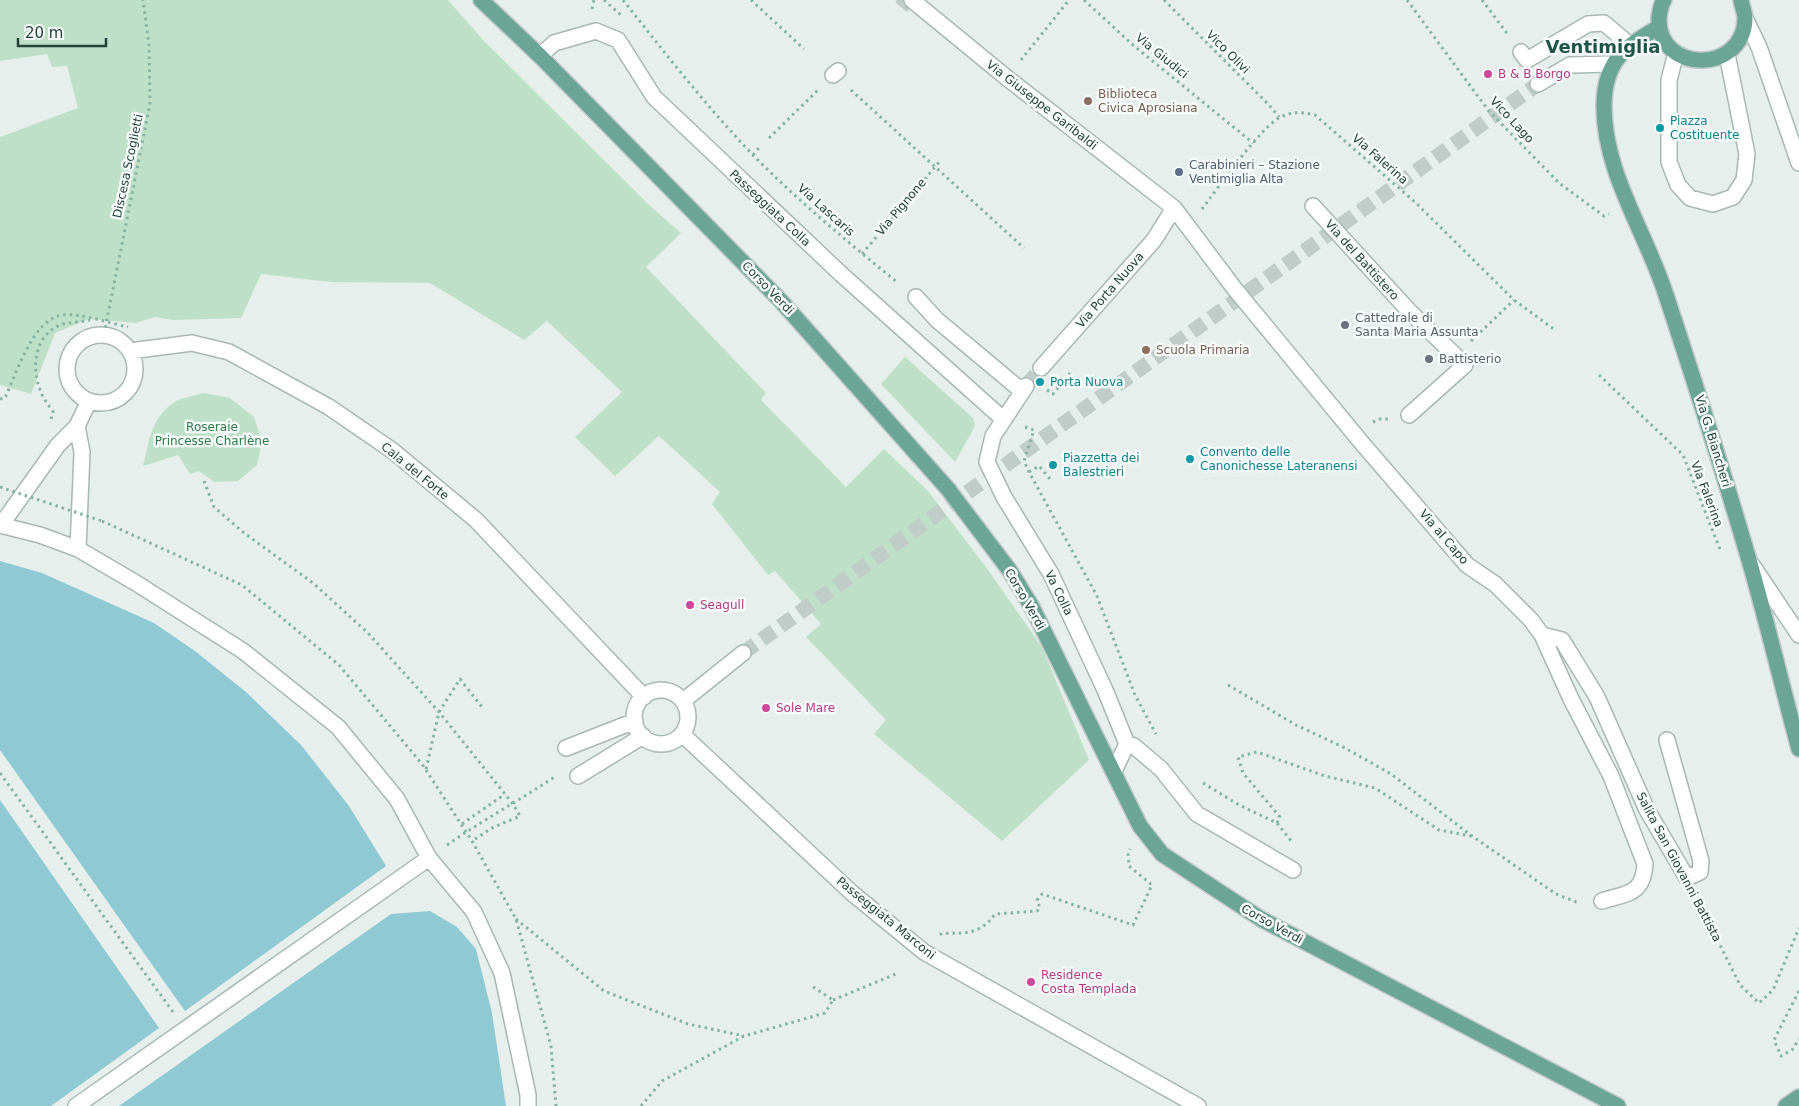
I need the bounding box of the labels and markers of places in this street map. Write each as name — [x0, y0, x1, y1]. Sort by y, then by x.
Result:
place label: B & B Borgo — [1498, 67, 1571, 81]
marker: B & B Borgo — [1482, 68, 1494, 80]
place label: Biblioteca Civica Aprosiana — [1098, 87, 1198, 115]
marker: Biblioteca Civica Aprosiana — [1082, 95, 1094, 107]
place label: Piazza Costituente — [1670, 114, 1739, 142]
marker: Piazza Costituente — [1654, 122, 1666, 134]
place label: Carabinieri – Stazione Ventimiglia Alta — [1189, 158, 1320, 186]
marker: Carabinieri – Stazione Ventimiglia Alta — [1173, 166, 1185, 178]
place label: Cattedrale di Santa Maria Assunta — [1355, 311, 1479, 339]
marker: Cattedrale di Santa Maria Assunta — [1339, 319, 1351, 331]
place label: Scuola Primaria — [1156, 343, 1250, 357]
marker: Scuola Primaria — [1140, 344, 1152, 356]
place label: Battisterio — [1439, 352, 1501, 366]
marker: Battisterio — [1423, 353, 1435, 365]
place label: Porta Nuova — [1050, 375, 1123, 389]
marker: Porta Nuova — [1034, 376, 1046, 388]
place label: Convento delle Canonichesse Lateranensi — [1200, 445, 1358, 473]
place label: Piazzetta dei Balestrieri — [1063, 451, 1140, 479]
marker: Convento delle Canonichesse Lateranensi — [1184, 453, 1196, 465]
marker: Piazzetta dei Balestrieri — [1047, 459, 1059, 471]
place label: Seagull — [700, 598, 744, 612]
marker: Seagull — [684, 599, 696, 611]
place label: Sole Mare — [776, 701, 835, 715]
marker: Sole Mare — [760, 702, 772, 714]
place label: Residence Costa Templada — [1041, 968, 1136, 996]
marker: Residence Costa Templada — [1025, 976, 1037, 988]

